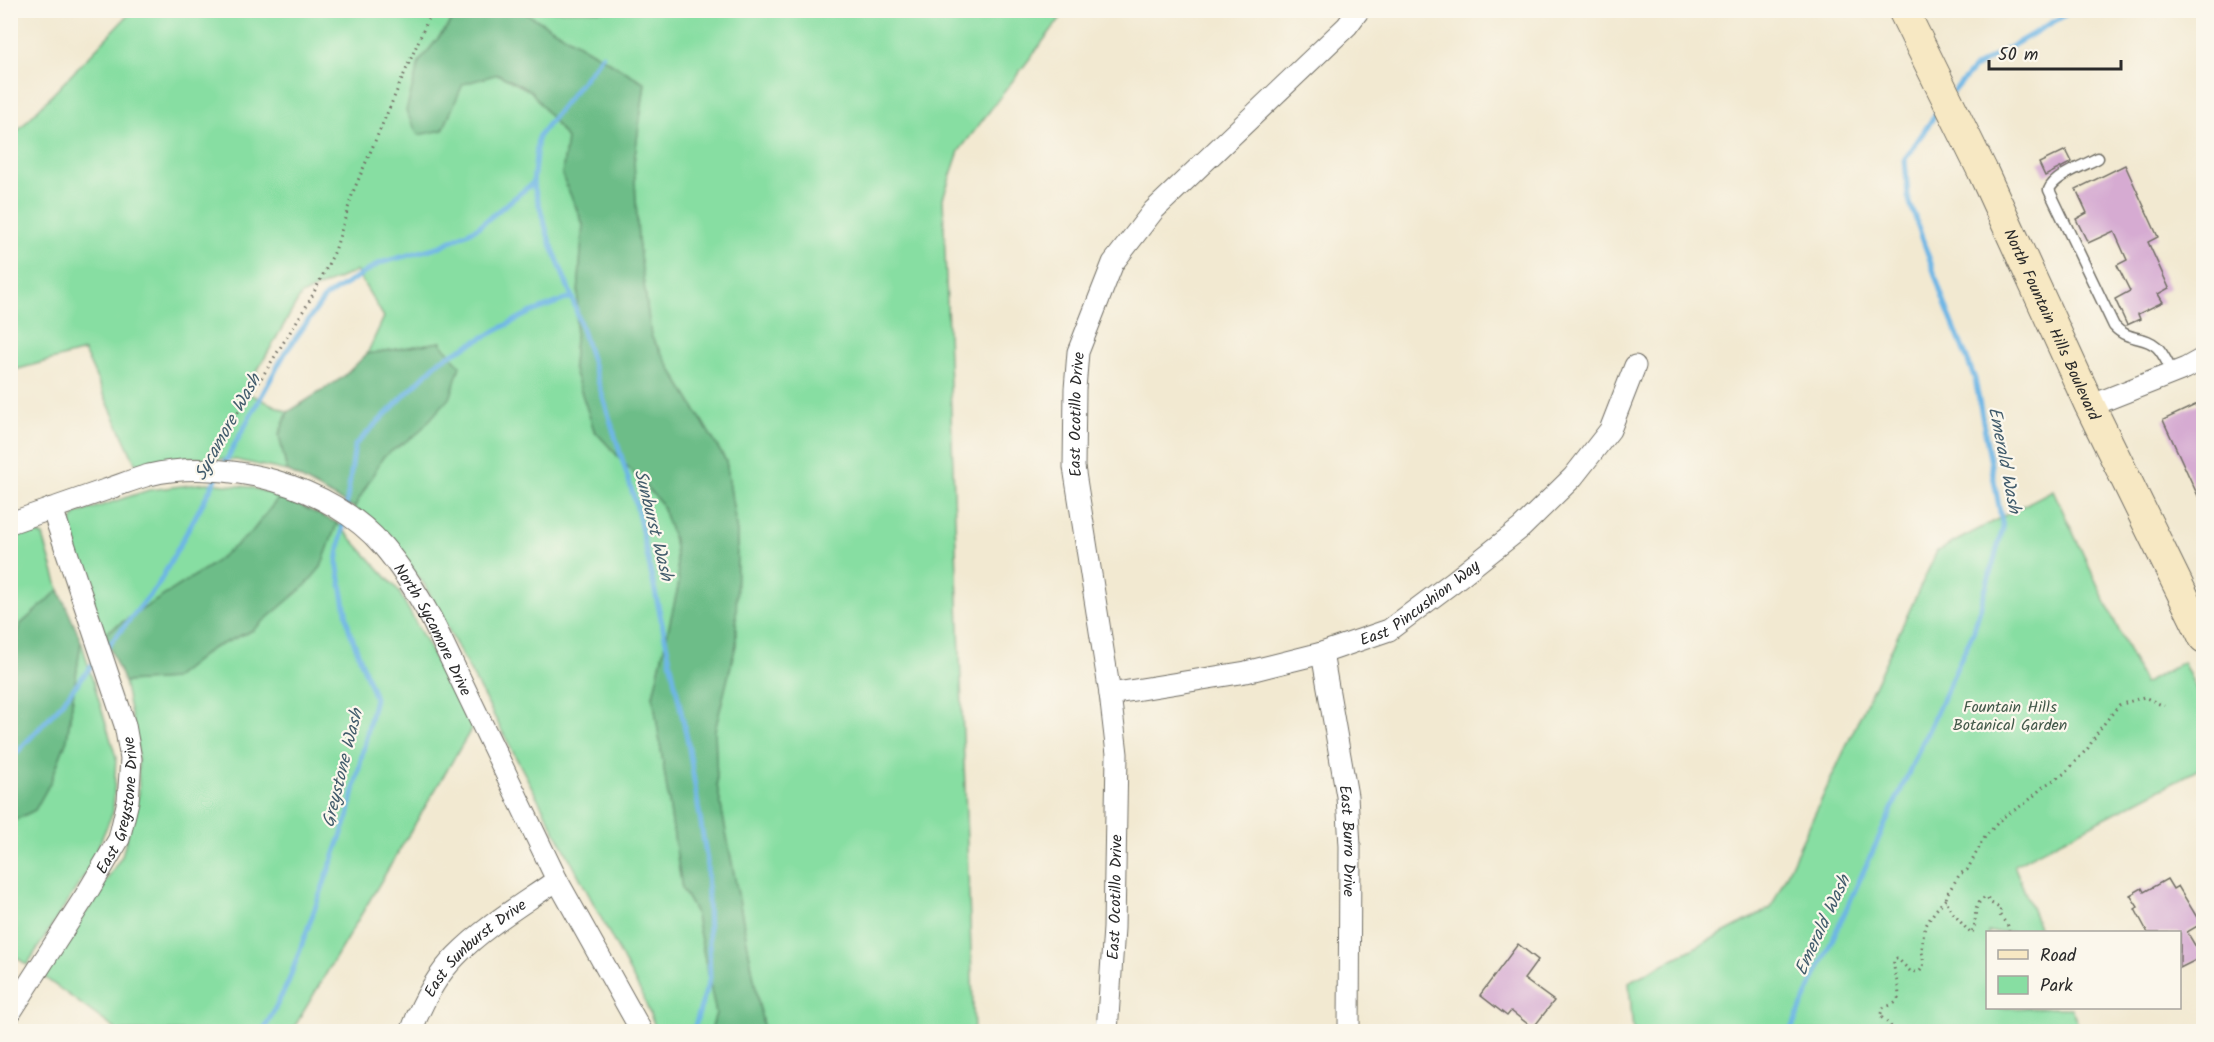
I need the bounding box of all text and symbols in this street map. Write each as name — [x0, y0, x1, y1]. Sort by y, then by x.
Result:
scale bar — [1989, 33, 2121, 71]
text: 50 m — [1998, 41, 2038, 70]
street label: North Fountain Hills Boulevard — [1997, 225, 2107, 426]
street label: East Ocotillo Drive — [1063, 351, 1092, 479]
water label: Sycamore Wash — [187, 368, 270, 486]
water label: Emerald Wash — [1979, 405, 2028, 517]
water label: Sunburst Wash — [625, 467, 681, 585]
street label: East Pincushion Way — [1357, 554, 1486, 653]
street label: North Sycamore Drive — [386, 558, 478, 700]
park label: Fountain Hills Botanical Garden — [1953, 695, 2067, 738]
water label: Greystone Wash — [315, 705, 372, 831]
street label: East Greystone Drive — [90, 734, 145, 879]
street label: East Burro Drive — [1331, 783, 1361, 897]
street label: East Ocotillo Drive — [1101, 834, 1130, 961]
water label: Emerald Wash — [1787, 869, 1860, 981]
street label: East Sunburst Drive — [418, 893, 532, 1002]
legend — [1986, 931, 2181, 1009]
text: Road — [2040, 942, 2077, 971]
text: Park — [2040, 972, 2073, 1001]

